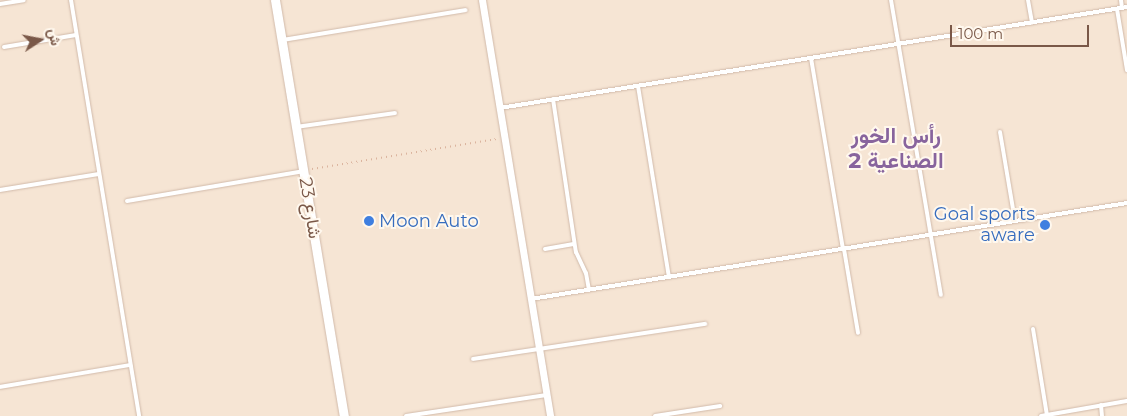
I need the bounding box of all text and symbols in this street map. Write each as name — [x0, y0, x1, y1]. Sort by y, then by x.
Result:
north arrow — [15, 15, 65, 65]
scale bar — [952, 15, 1091, 47]
text: 100 m — [958, 24, 1003, 43]
text: ش — [44, 27, 65, 47]
district label: رأس الخور الصناعية 2 — [848, 122, 944, 174]
street label: شارع 23 — [295, 176, 325, 240]
place label: Goal sports aware — [934, 204, 1035, 246]
place label: Moon Auto — [379, 210, 479, 232]
marker: Moon Auto — [363, 215, 375, 227]
marker: Goal sports aware — [1039, 219, 1051, 231]

